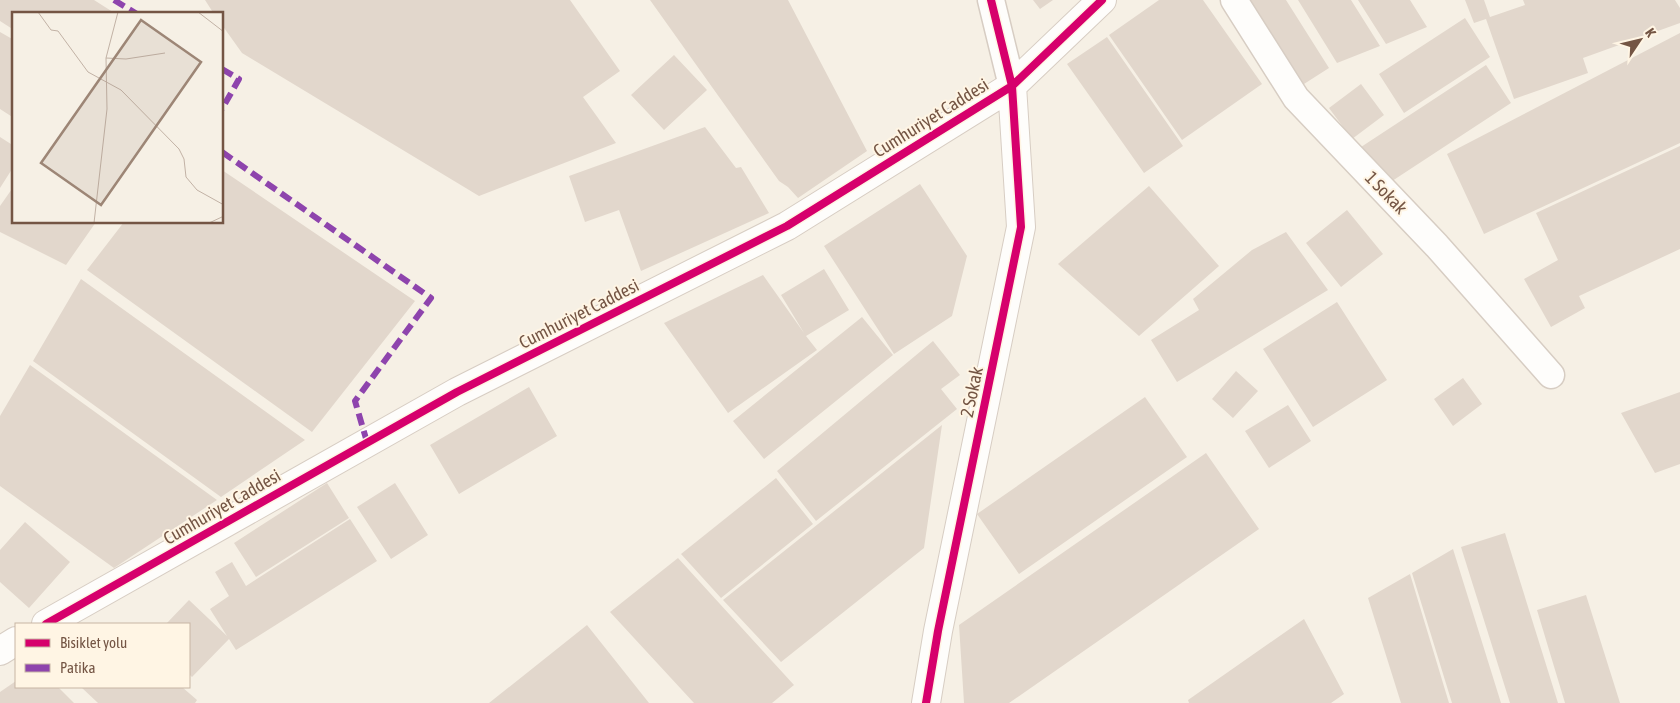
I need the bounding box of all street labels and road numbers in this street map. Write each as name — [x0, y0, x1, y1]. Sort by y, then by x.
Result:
street label: Cumhuriyet Caddesi — [869, 74, 992, 161]
street label: 1 Sokak — [1361, 167, 1412, 218]
street label: Cumhuriyet Caddesi — [515, 274, 642, 353]
street label: 2 Sokak — [956, 365, 987, 419]
street label: Cumhuriyet Caddesi — [159, 465, 284, 549]

